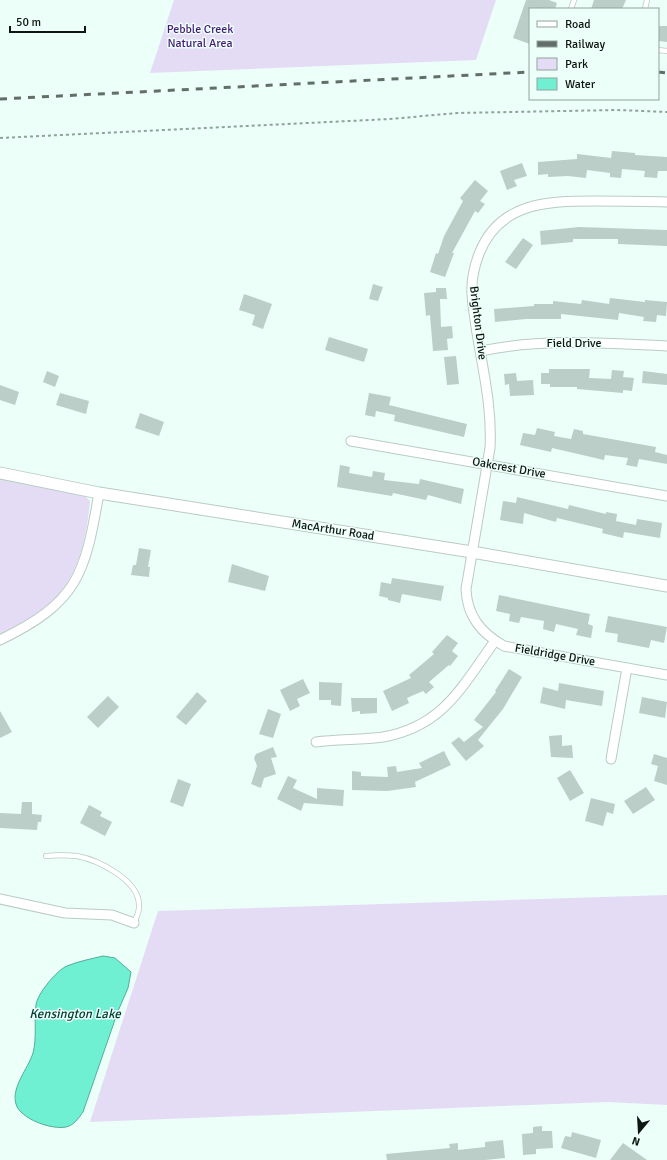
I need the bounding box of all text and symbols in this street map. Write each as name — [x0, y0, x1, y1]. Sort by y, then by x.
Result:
scale bar — [10, 8, 85, 34]
legend — [529, 8, 659, 100]
text: 50 m — [16, 15, 41, 30]
text: Road — [565, 17, 591, 32]
park label: Pebble Creek Natural Area — [167, 22, 233, 51]
text: Railway — [565, 37, 605, 52]
text: Park — [565, 57, 588, 72]
text: Water — [565, 77, 596, 92]
street label: Brighton Drive — [466, 285, 490, 361]
street label: Field Drive — [547, 336, 601, 351]
street label: Oakcrest Drive — [471, 454, 547, 482]
street label: MacArthur Road — [291, 516, 375, 544]
street label: Fieldridge Drive — [514, 641, 596, 669]
water label: Kensington Lake — [29, 1006, 122, 1022]
north arrow — [619, 1112, 659, 1152]
text: N — [630, 1134, 642, 1148]

